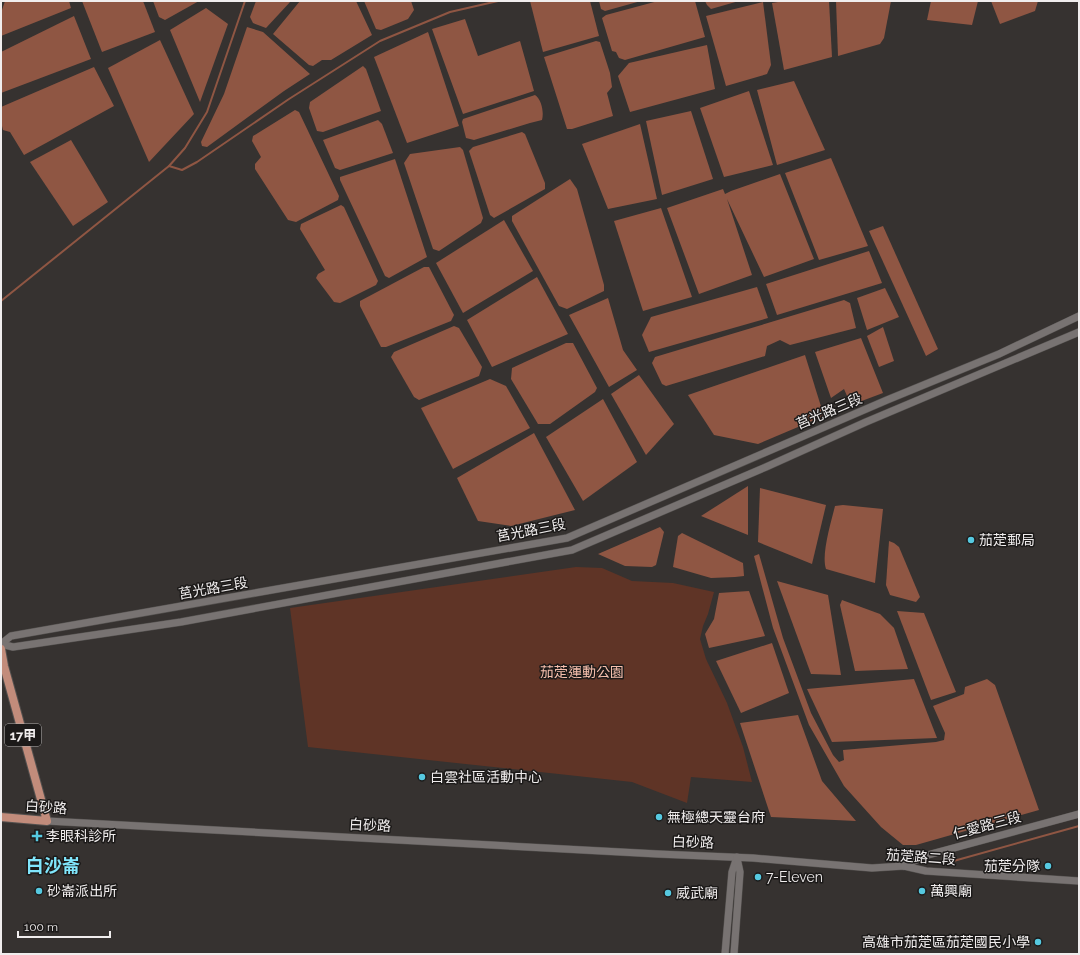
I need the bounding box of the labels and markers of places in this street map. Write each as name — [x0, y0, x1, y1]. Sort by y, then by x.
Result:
place label: 茄萣郵局 — [979, 532, 1035, 548]
marker: 茄萣郵局 — [966, 535, 976, 545]
place label: 白雲社區活動中心 — [430, 769, 542, 785]
marker: 白雲社區活動中心 — [417, 772, 427, 782]
place label: 無極總天靈台府 — [667, 809, 765, 825]
marker: 無極總天靈台府 — [654, 812, 664, 822]
place label: 李眼科診所 — [46, 828, 116, 844]
marker: 李眼科診所 — [31, 830, 43, 842]
place label: 茄萣分隊 — [984, 858, 1040, 874]
marker: 茄萣分隊 — [1043, 861, 1053, 871]
place label: 7-Eleven — [766, 869, 823, 885]
marker: 7-Eleven — [753, 872, 763, 882]
place label: 砂崙派出所 — [47, 883, 117, 899]
place label: 萬興廟 — [930, 883, 972, 899]
place label: 威武廟 — [676, 885, 718, 901]
marker: 砂崙派出所 — [34, 886, 44, 896]
marker: 萬興廟 — [917, 886, 927, 896]
marker: 威武廟 — [663, 888, 673, 898]
place label: 高雄市茄萣區茄萣國民小學 — [862, 934, 1030, 950]
marker: 高雄市茄萣區茄萣國民小學 — [1033, 937, 1043, 947]

